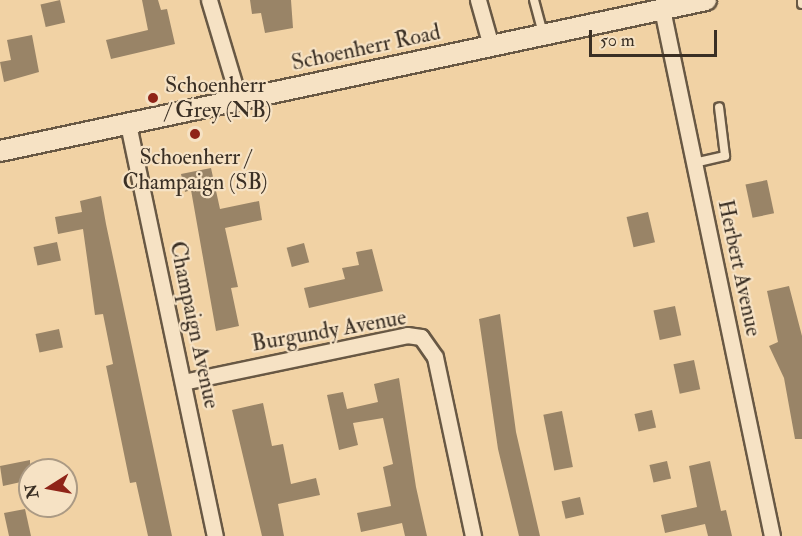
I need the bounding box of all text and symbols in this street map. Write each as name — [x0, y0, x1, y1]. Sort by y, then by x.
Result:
scale bar — [592, 18, 720, 56]
street label: Schoenherr Road — [289, 19, 443, 77]
text: 50 m — [600, 29, 635, 52]
place label: Schoenherr / Grey (NB) — [165, 72, 272, 124]
marker: Schoenherr / Grey (NB) — [146, 91, 160, 105]
marker: Schoenherr / Champaign (SB) — [188, 127, 202, 141]
place label: Schoenherr / Champaign (SB) — [122, 144, 268, 196]
street label: Herbert Avenue — [712, 197, 766, 339]
street label: Champaign Avenue — [163, 239, 225, 411]
street label: Burgundy Avenue — [250, 304, 408, 358]
north arrow — [18, 458, 78, 518]
text: N — [21, 482, 43, 500]

